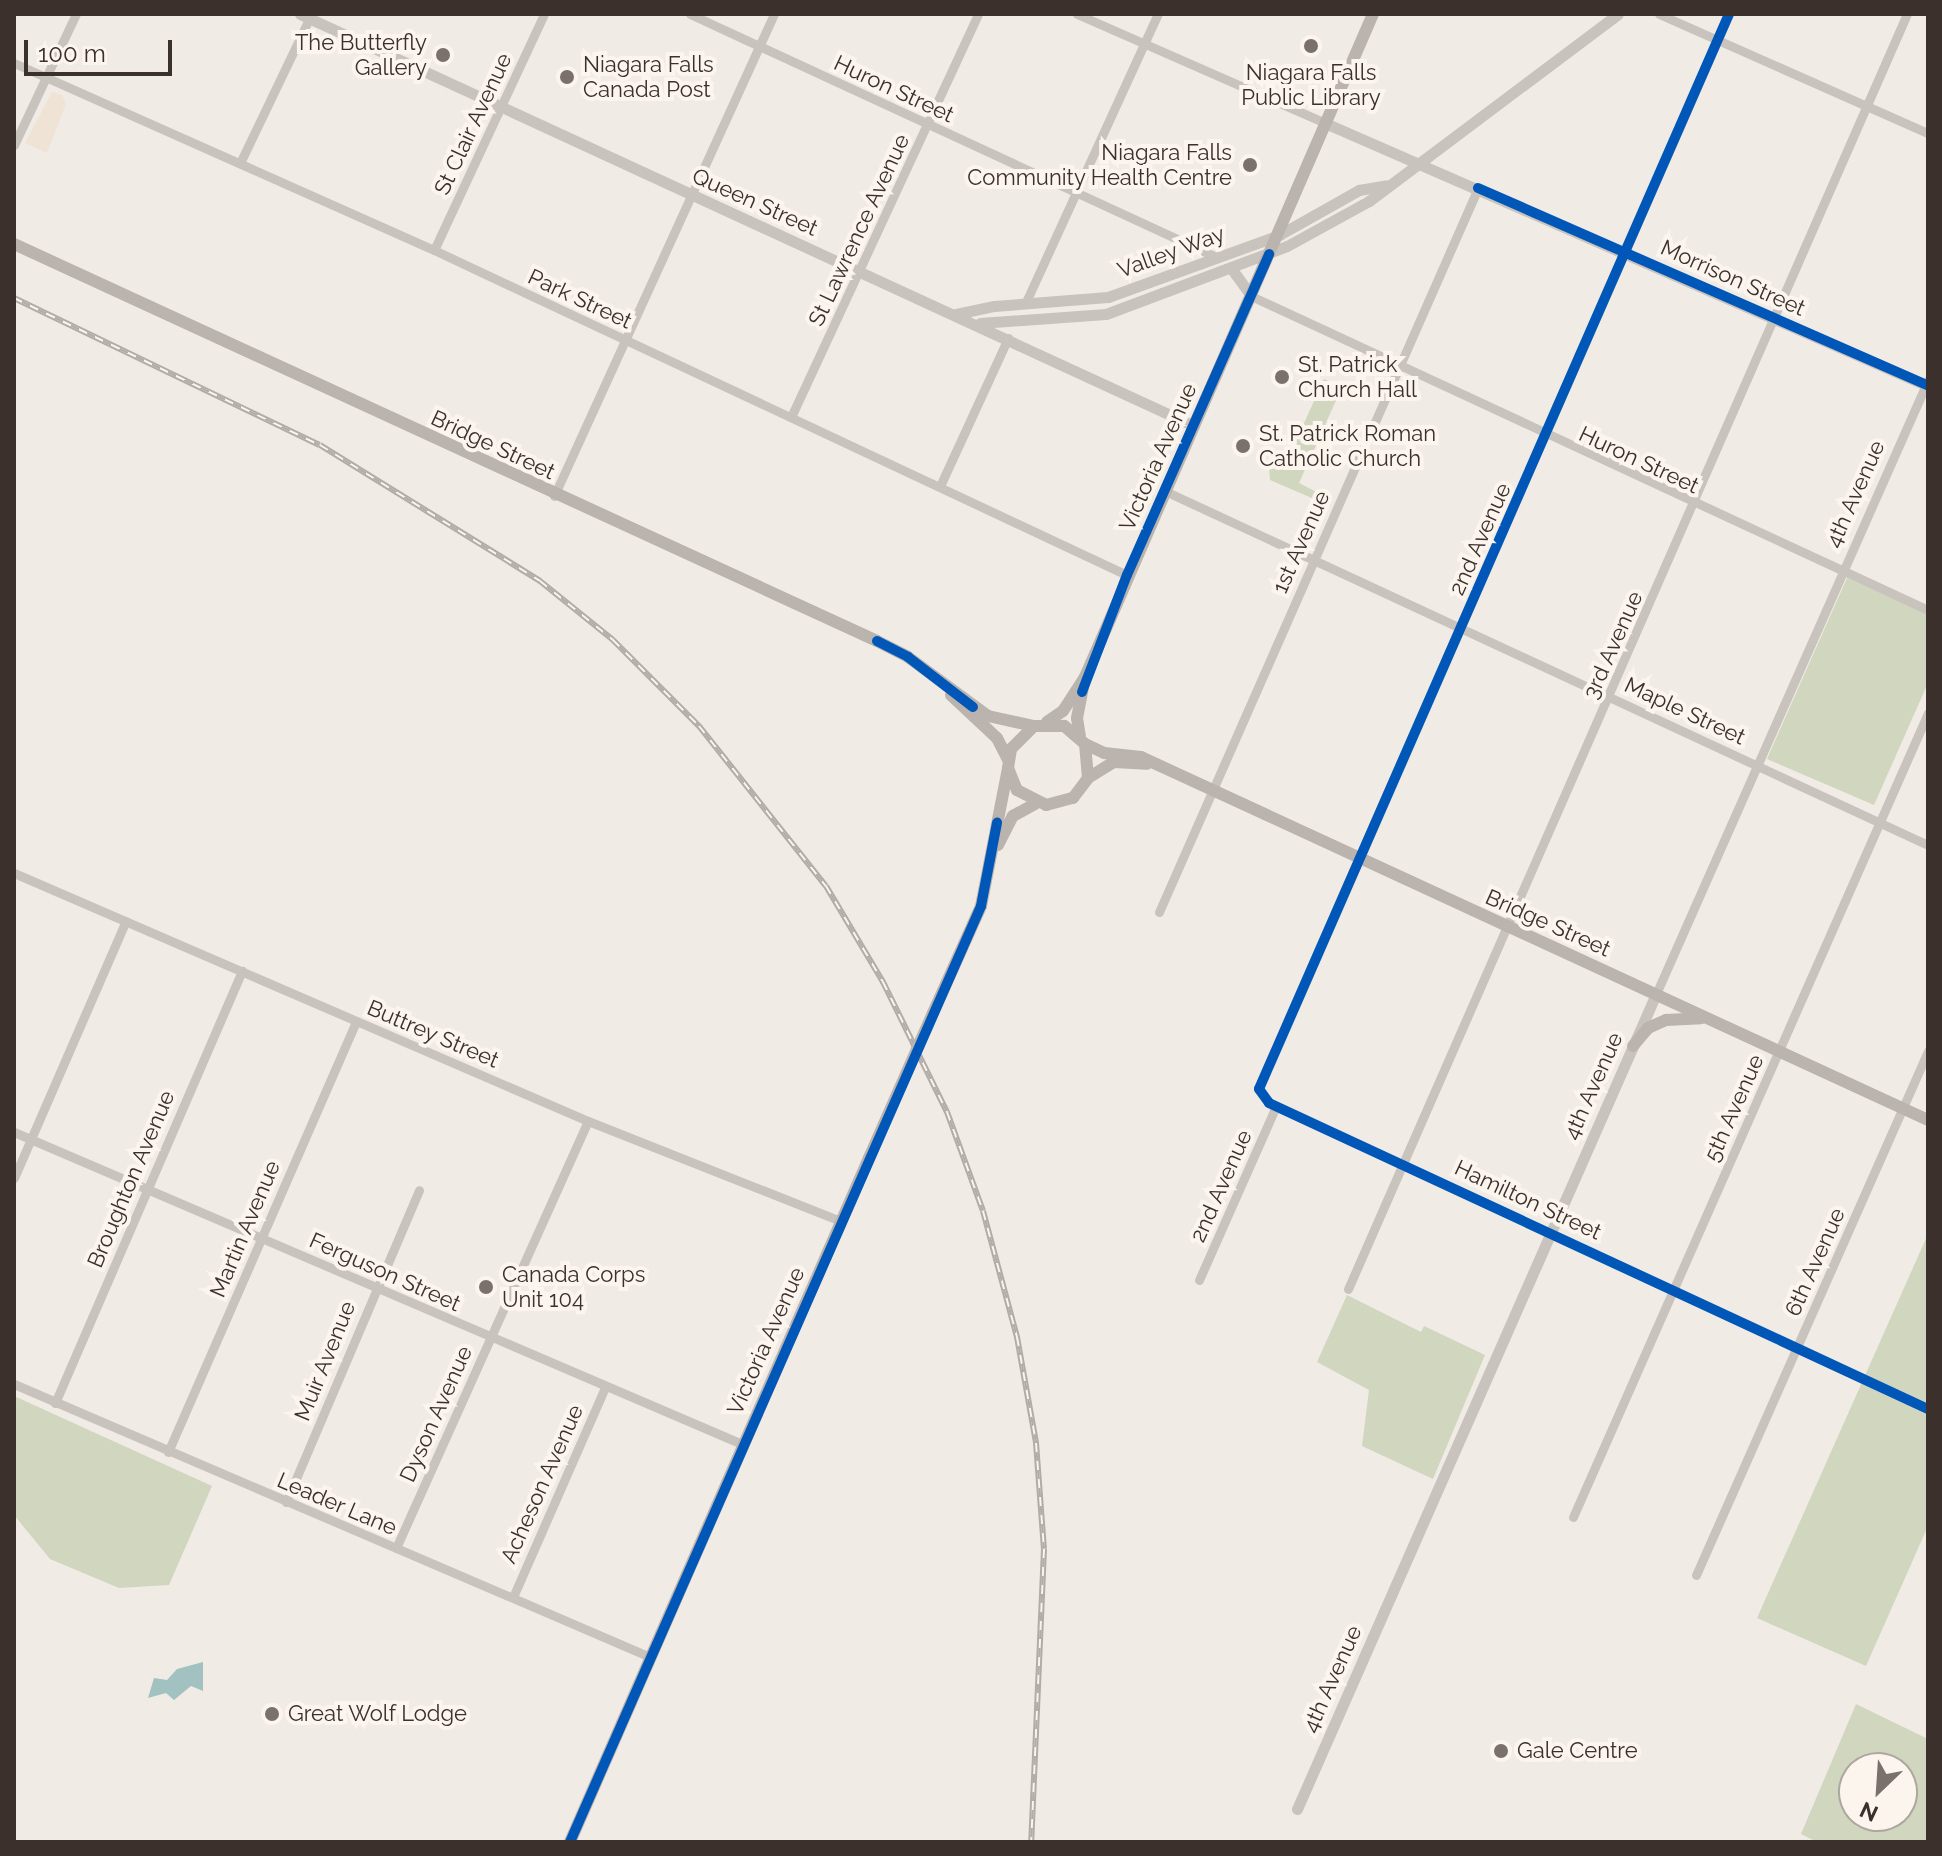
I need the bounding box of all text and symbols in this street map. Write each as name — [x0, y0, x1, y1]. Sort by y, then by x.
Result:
scale bar — [28, 24, 176, 74]
place label: The Butterfly Gallery — [295, 29, 427, 80]
marker: Niagara Falls Public Library — [1302, 37, 1320, 55]
text: 100 m — [38, 39, 106, 68]
marker: The Butterfly Gallery — [434, 46, 452, 64]
street label: St Clair Avenue — [428, 48, 518, 200]
street label: Huron Street — [830, 50, 958, 128]
place label: Niagara Falls Canada Post — [583, 51, 714, 102]
place label: Niagara Falls Public Library — [1241, 59, 1381, 110]
marker: Niagara Falls Canada Post — [558, 68, 576, 86]
street label: St Lawrence Avenue — [803, 130, 915, 330]
place label: Niagara Falls Community Health Centre — [967, 139, 1232, 190]
marker: Niagara Falls Community Health Centre — [1239, 154, 1261, 176]
street label: Queen Street — [688, 163, 822, 241]
street label: Valley Way — [1113, 220, 1229, 284]
street label: Morrison Street — [1657, 234, 1809, 322]
street label: Park Street — [524, 263, 636, 335]
place label: St. Patrick Church Hall — [1298, 351, 1417, 402]
marker: St. Patrick Church Hall — [1273, 368, 1291, 386]
street label: Victoria Avenue — [1114, 379, 1202, 535]
street label: Bridge Street — [427, 405, 559, 485]
place label: St. Patrick Roman Catholic Church — [1259, 420, 1436, 472]
street label: Huron Street — [1575, 421, 1703, 499]
street label: 4th Avenue — [1820, 436, 1890, 552]
marker: St. Patrick Roman Catholic Church — [1234, 437, 1252, 455]
street label: 2nd Avenue — [1443, 478, 1517, 600]
street label: 1st Avenue — [1267, 486, 1335, 598]
street label: 3rd Avenue — [1577, 587, 1649, 703]
street label: Maple Street — [1620, 672, 1750, 750]
street label: Bridge Street — [1481, 884, 1615, 962]
street label: Buttrey Street — [363, 994, 503, 1074]
street label: 4th Avenue — [1558, 1028, 1628, 1144]
street label: 5th Avenue — [1699, 1050, 1769, 1166]
street label: Broughton Avenue — [82, 1086, 180, 1272]
street label: 2nd Avenue — [1184, 1125, 1258, 1247]
street label: Hamilton Street — [1450, 1154, 1606, 1246]
street label: Martin Avenue — [204, 1156, 286, 1302]
street label: 6th Avenue — [1779, 1204, 1851, 1320]
street label: Ferguson Street — [305, 1227, 465, 1317]
place label: Canada Corps Unit 104 — [502, 1261, 645, 1312]
street label: Victoria Avenue — [722, 1263, 810, 1419]
marker: Canada Corps Unit 104 — [477, 1278, 495, 1296]
street label: Muir Avenue — [289, 1297, 361, 1425]
street label: Dyson Avenue — [394, 1342, 478, 1486]
street label: Acheson Avenue — [495, 1400, 589, 1568]
street label: Leader Lane — [273, 1467, 401, 1541]
street label: 4th Avenue — [1297, 1621, 1367, 1737]
place label: Great Wolf Lodge — [288, 1701, 468, 1727]
marker: Great Wolf Lodge — [263, 1705, 281, 1723]
place label: Gale Centre — [1517, 1738, 1638, 1764]
marker: Gale Centre — [1492, 1742, 1510, 1760]
north arrow — [1838, 1752, 1918, 1832]
text: N — [1856, 1797, 1882, 1827]

